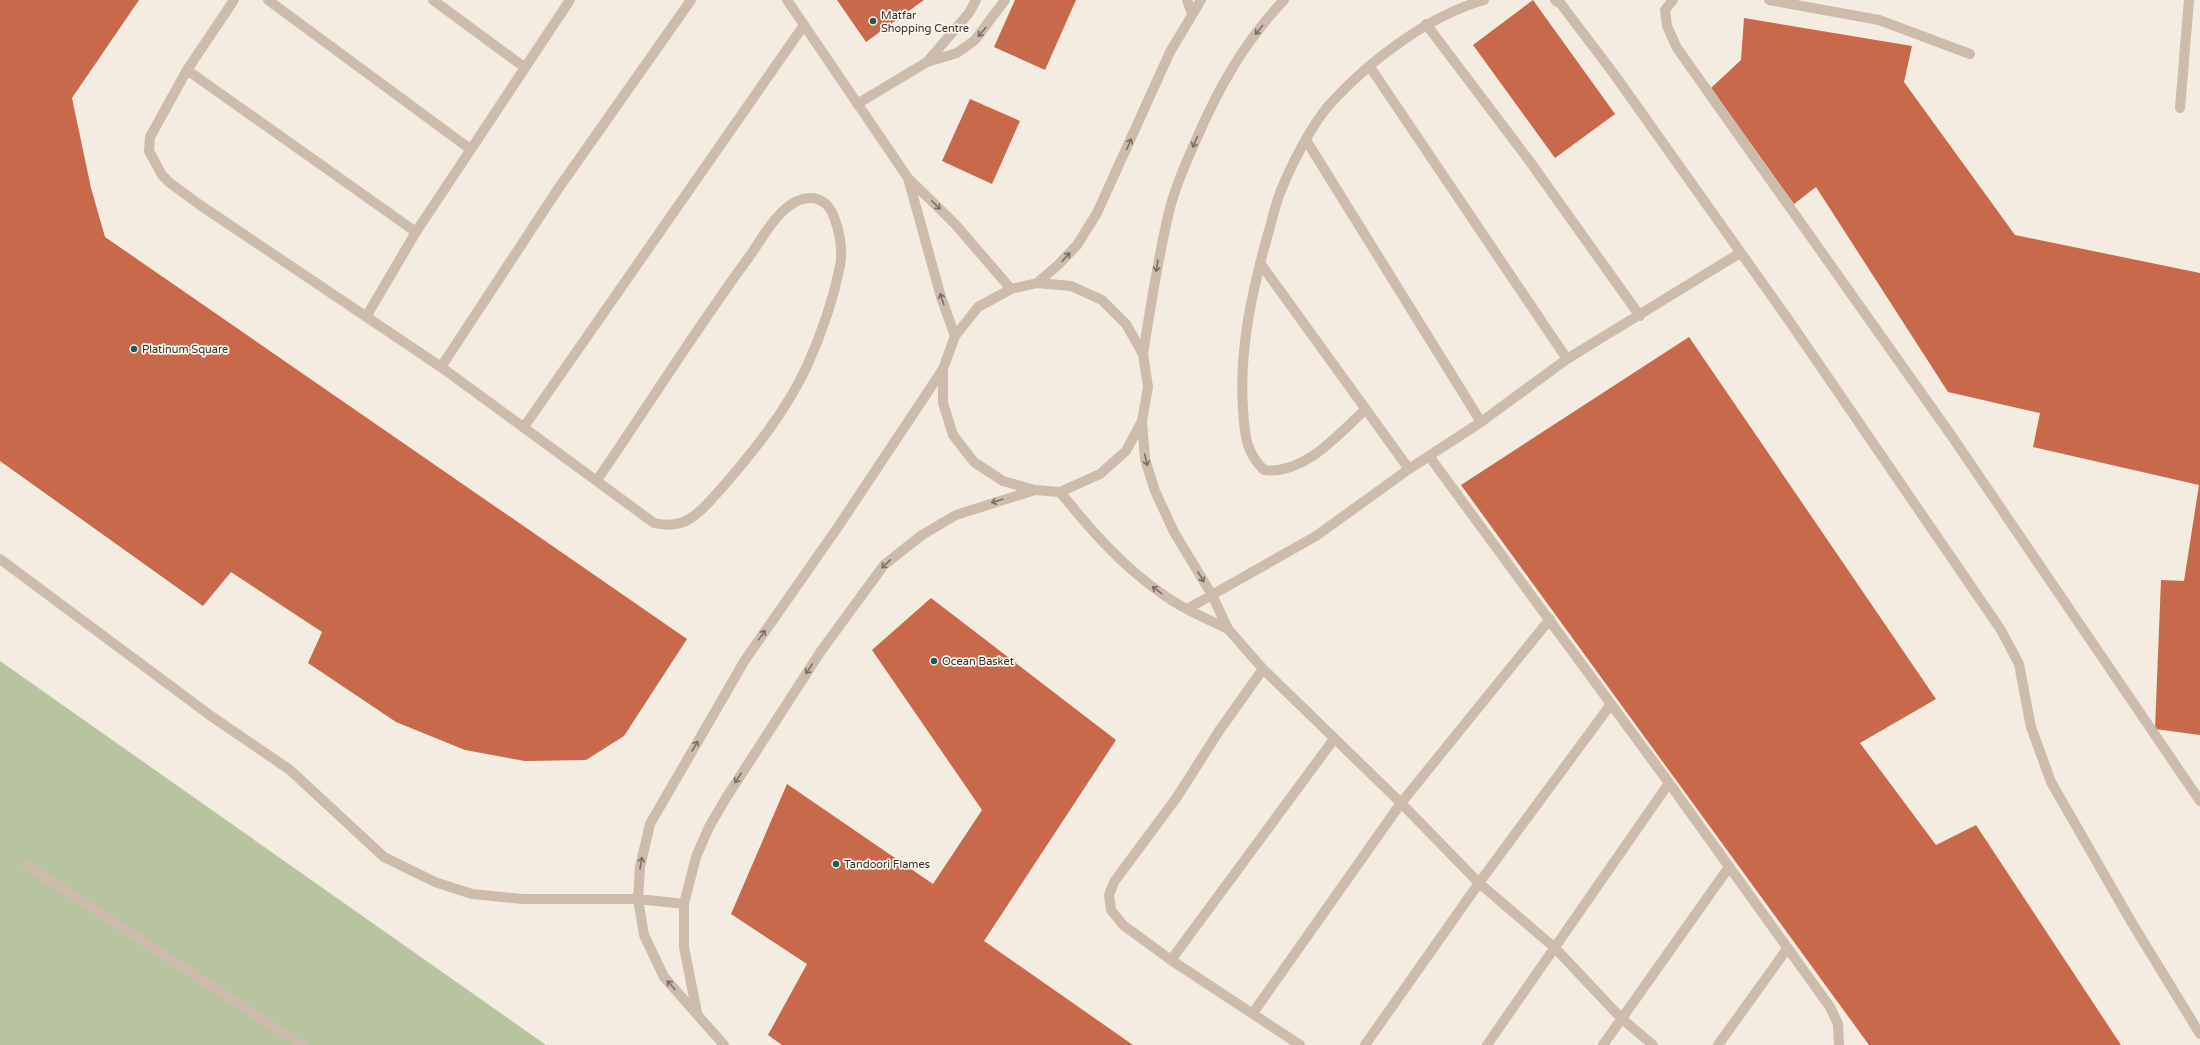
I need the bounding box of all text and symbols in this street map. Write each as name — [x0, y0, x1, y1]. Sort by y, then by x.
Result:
place label: Matfar Shopping Centre — [881, 9, 969, 35]
marker: Matfar Shopping Centre — [868, 16, 878, 26]
one-way arrow — [1255, 24, 1263, 35]
one-way arrow — [977, 26, 986, 37]
one-way arrow — [1191, 136, 1198, 148]
one-way arrow — [1126, 139, 1133, 151]
one-way arrow — [931, 200, 941, 210]
one-way arrow — [1061, 252, 1070, 262]
one-way arrow — [1153, 259, 1161, 272]
one-way arrow — [938, 293, 945, 306]
place label: Platinum Square — [142, 343, 228, 356]
marker: Platinum Square — [129, 344, 139, 354]
one-way arrow — [1143, 453, 1151, 466]
one-way arrow — [991, 497, 1004, 505]
one-way arrow — [881, 559, 891, 569]
one-way arrow — [1198, 571, 1206, 583]
one-way arrow — [1152, 586, 1163, 594]
one-way arrow — [758, 630, 766, 641]
place label: Ocean Basket — [942, 655, 1014, 668]
marker: Ocean Basket — [929, 656, 939, 666]
one-way arrow — [805, 663, 813, 675]
one-way arrow — [691, 740, 699, 752]
one-way arrow — [734, 772, 742, 784]
one-way arrow — [638, 857, 646, 870]
place label: Tandoori Flames — [844, 858, 930, 871]
marker: Tandoori Flames — [831, 859, 841, 869]
one-way arrow — [666, 980, 676, 990]

